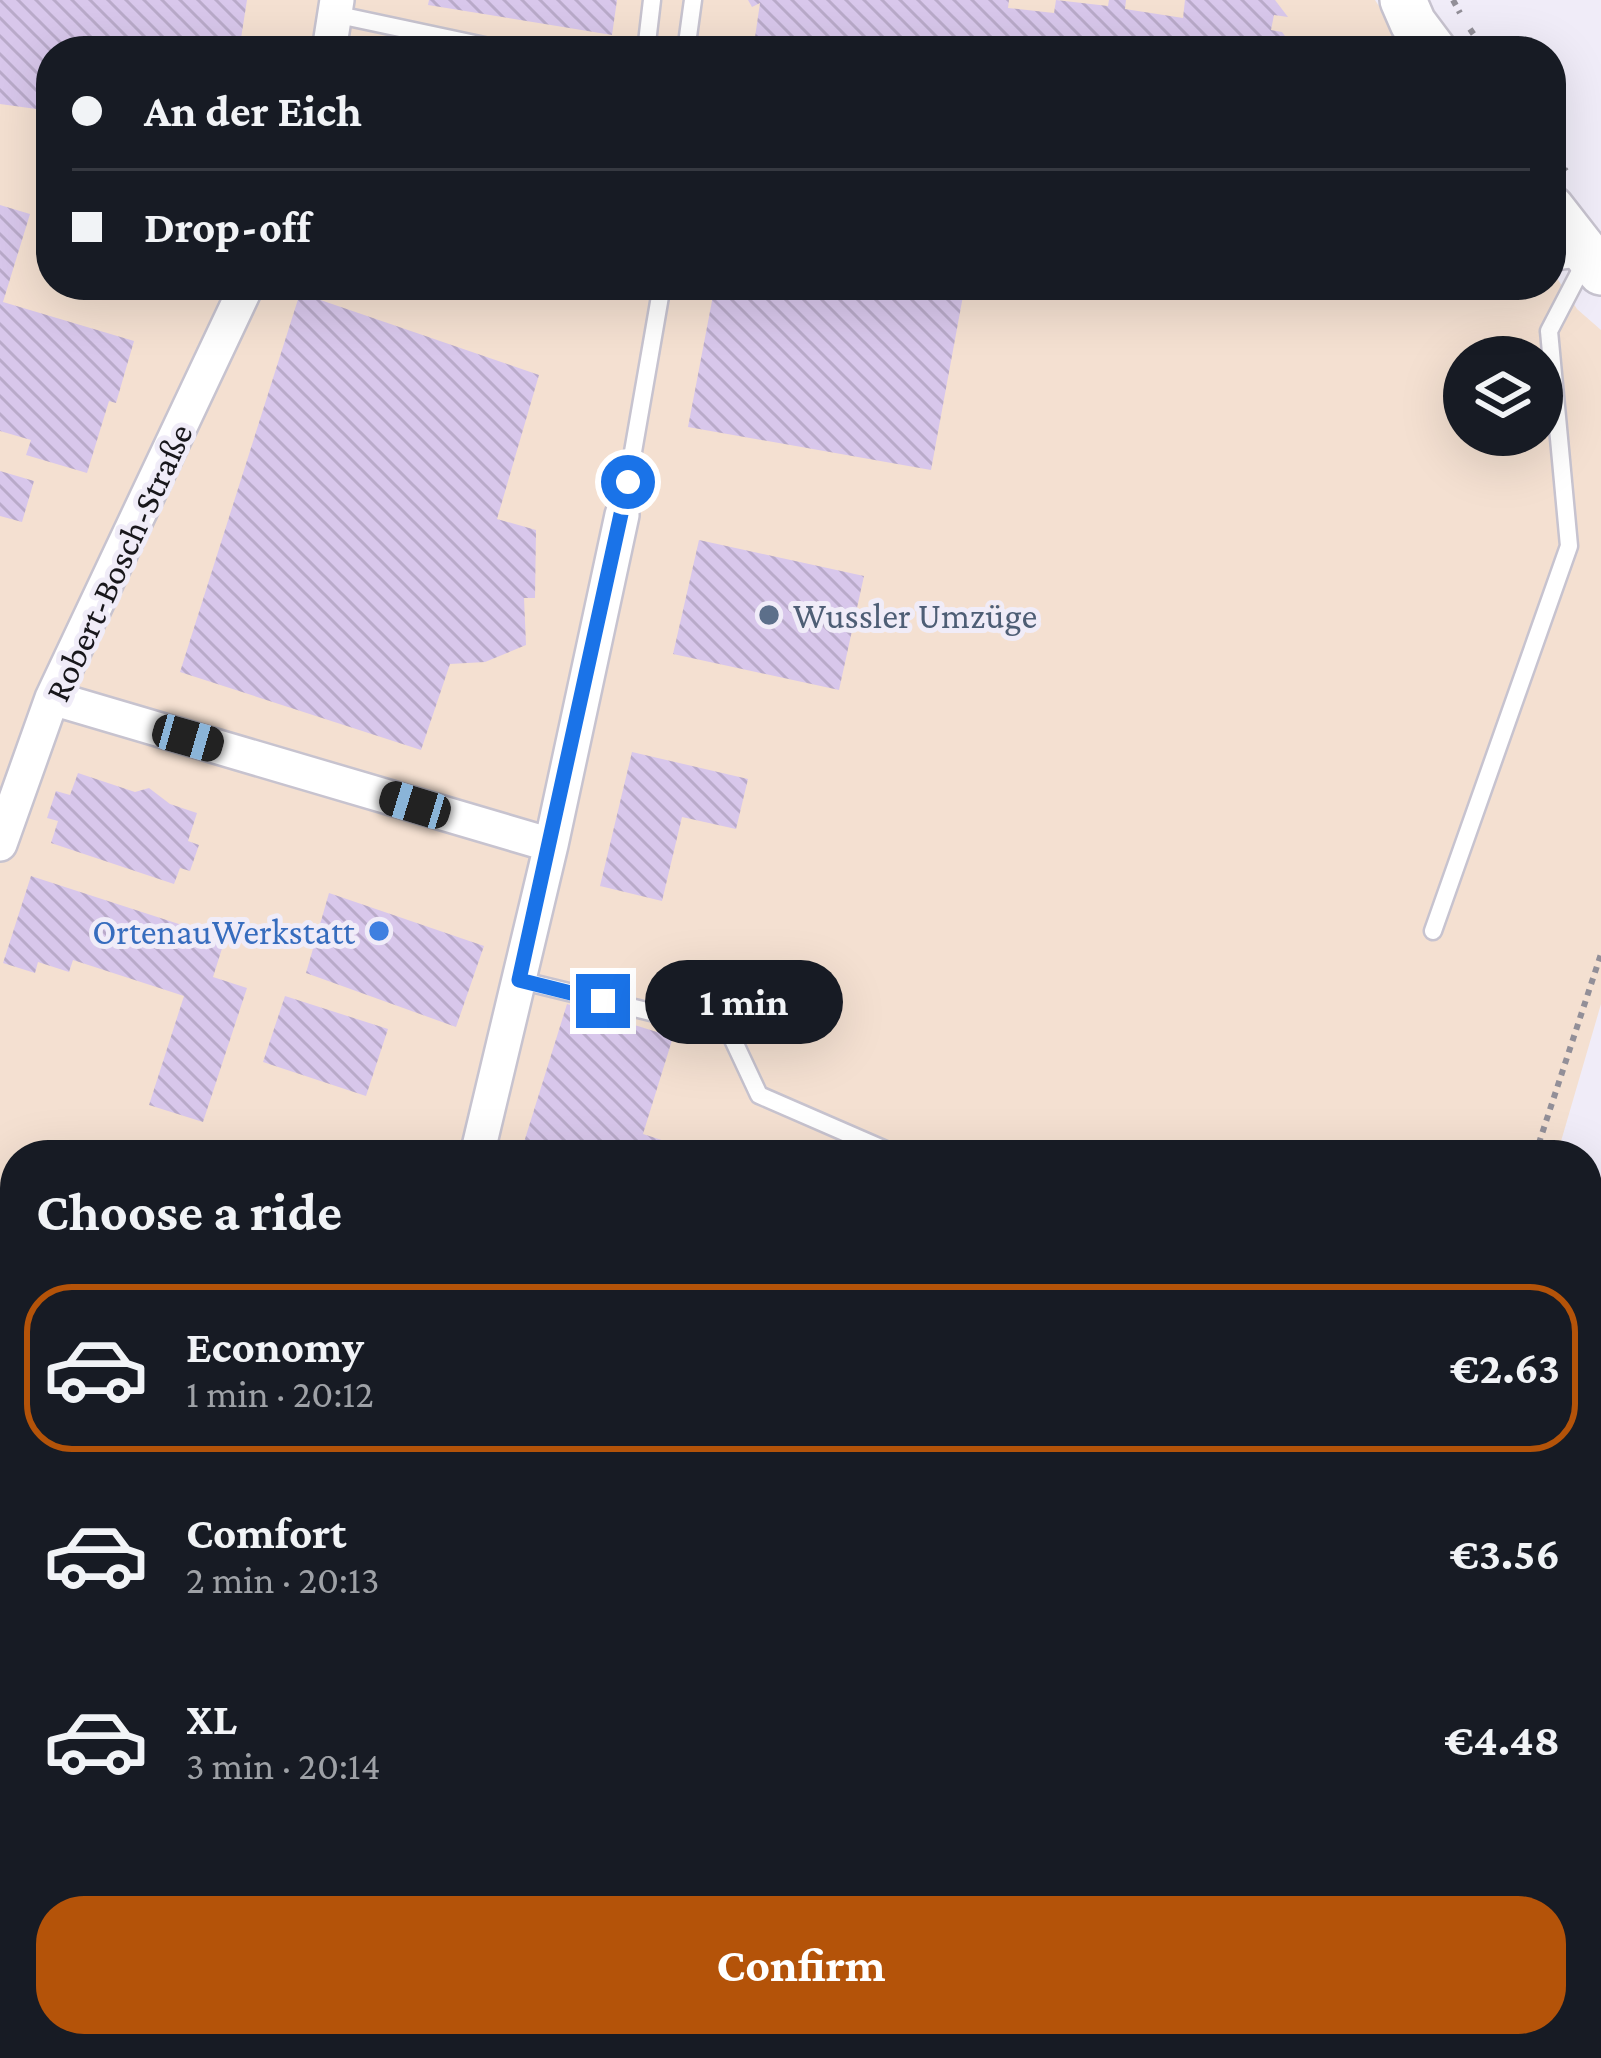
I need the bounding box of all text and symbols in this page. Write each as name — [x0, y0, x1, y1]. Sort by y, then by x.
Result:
text: An der Eich — [144, 86, 362, 136]
text: Drop-off — [144, 202, 311, 252]
map controls — [1443, 336, 1563, 456]
button: layers — [1443, 336, 1563, 456]
street label: Robert-Bosch-Straße — [37, 417, 201, 708]
route start — [601, 455, 655, 509]
place label: Wussler Umzüge — [793, 596, 1037, 636]
marker: Wussler Umzüge — [756, 602, 782, 628]
car — [148, 711, 228, 765]
car — [375, 777, 455, 833]
place label: OrtenauWerkstatt — [92, 912, 356, 952]
marker: OrtenauWerkstatt — [366, 918, 392, 944]
callout: 1 min — [645, 959, 843, 1043]
route end — [576, 974, 630, 1028]
text: 1 min — [700, 980, 788, 1023]
text: Choose a ride — [36, 1182, 342, 1242]
icon: car — [42, 1314, 150, 1422]
text: Economy — [186, 1322, 364, 1372]
text: €2.63 — [1450, 1343, 1560, 1393]
text: 1 min · 20:12 — [186, 1372, 374, 1415]
icon: car — [42, 1500, 150, 1608]
text: Comfort — [186, 1508, 347, 1558]
text: €3.56 — [1450, 1529, 1560, 1579]
text: 2 min · 20:13 — [186, 1558, 379, 1601]
icon: car — [42, 1686, 150, 1794]
text: XL — [186, 1694, 237, 1744]
text: €4.48 — [1444, 1715, 1560, 1765]
text: 3 min · 20:14 — [186, 1744, 381, 1787]
button: Confirm — [36, 1896, 1566, 2034]

